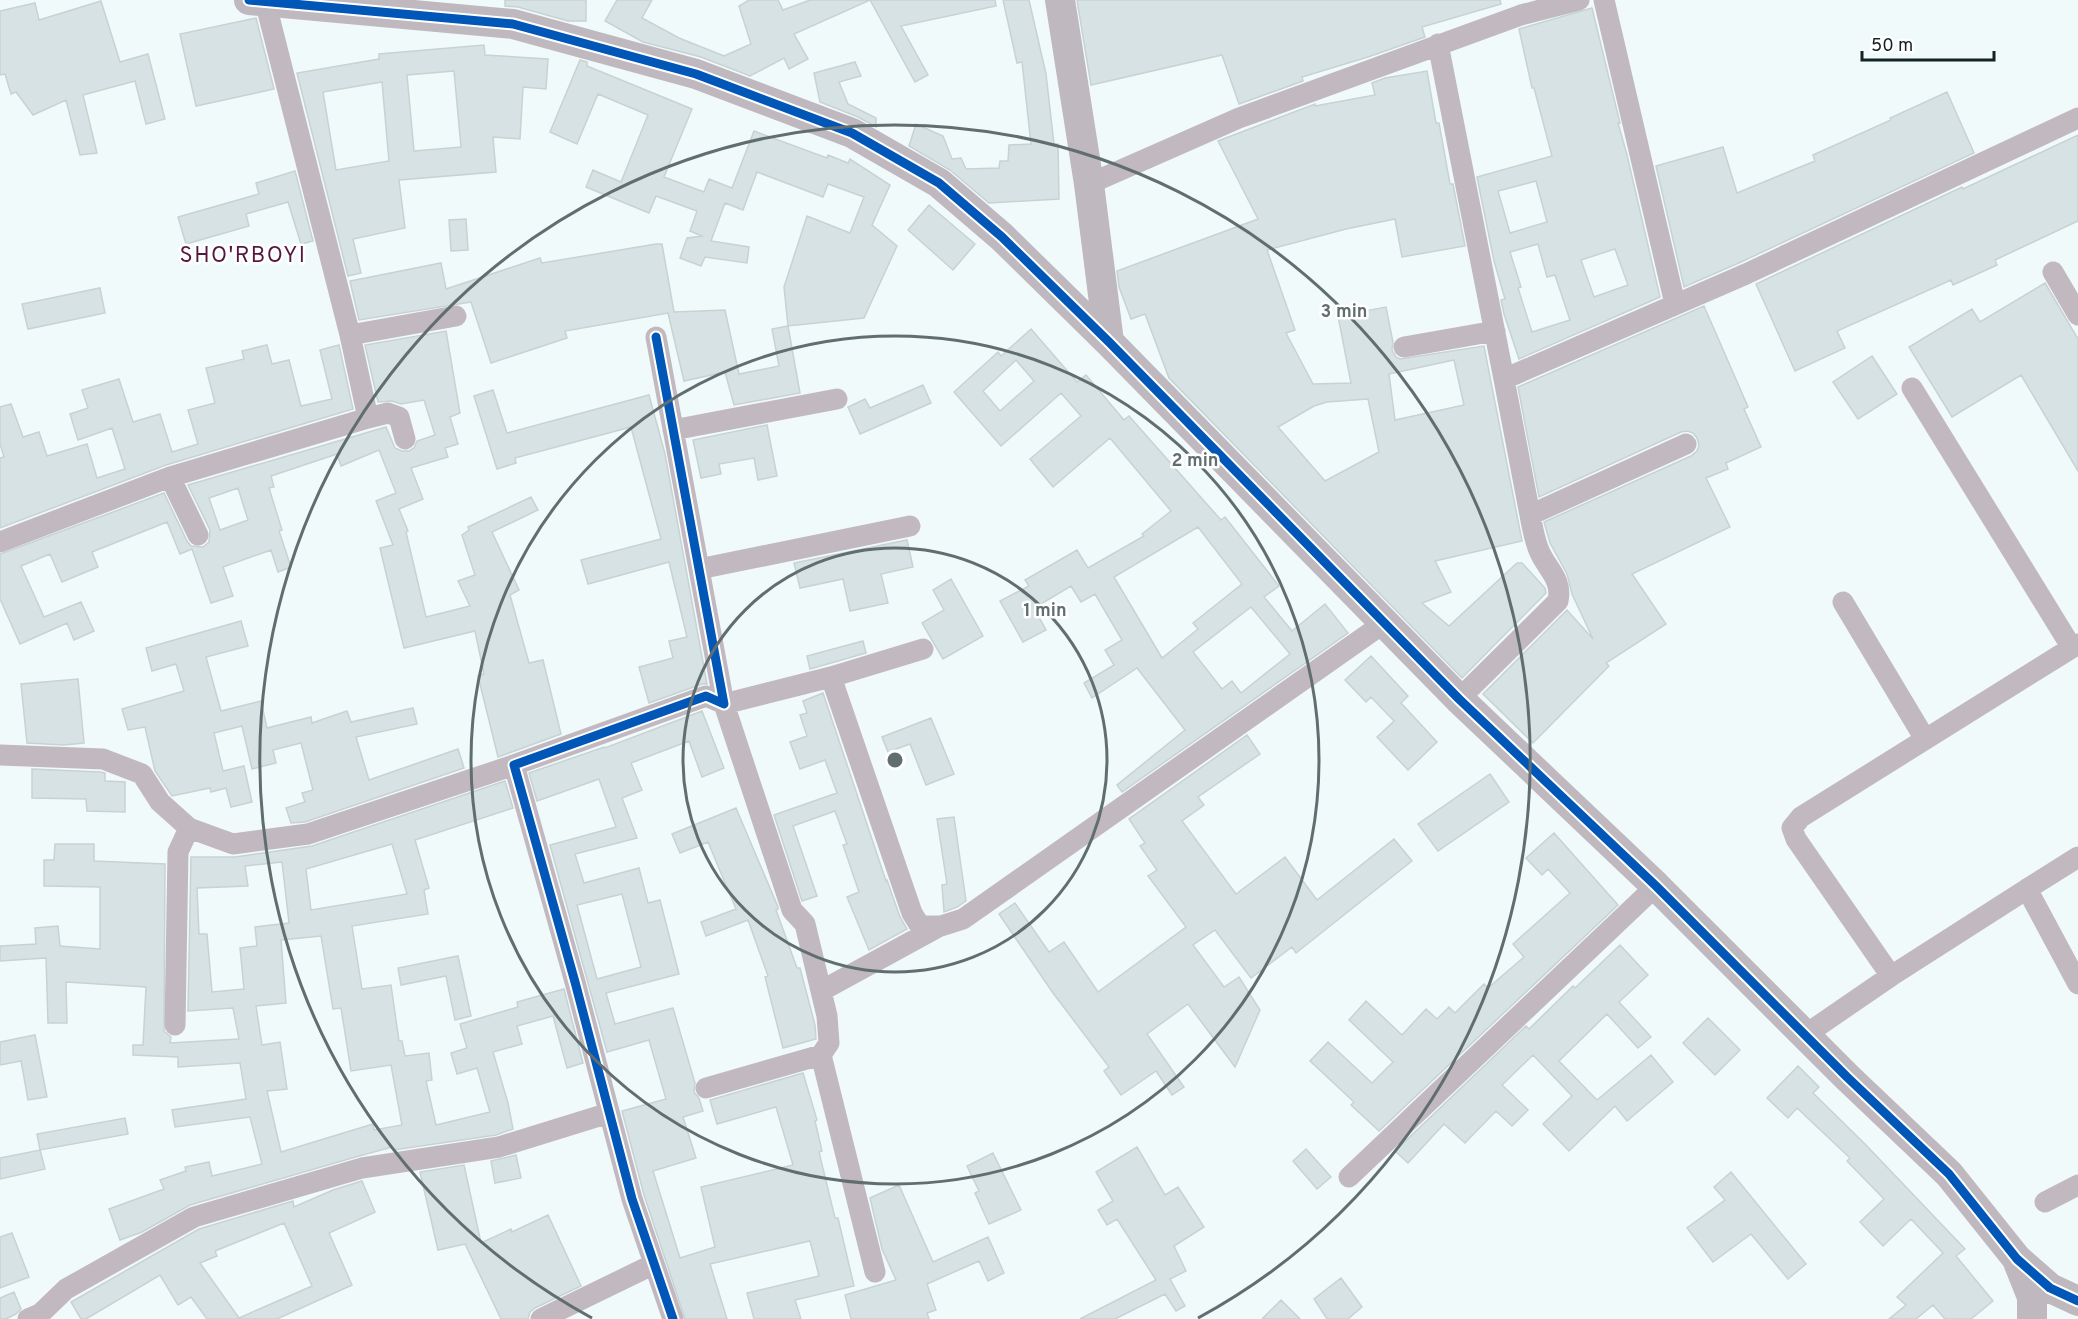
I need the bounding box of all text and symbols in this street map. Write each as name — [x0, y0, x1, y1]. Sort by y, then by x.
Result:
scale bar — [1862, 24, 1994, 62]
text: 50 m — [1871, 35, 1913, 58]
district label: SHO'RBOYI — [179, 243, 307, 270]
text: 3 min — [1321, 301, 1367, 324]
text: 2 min — [1171, 450, 1219, 473]
text: 1 min — [1023, 600, 1067, 623]
centre of rings — [885, 750, 905, 770]

